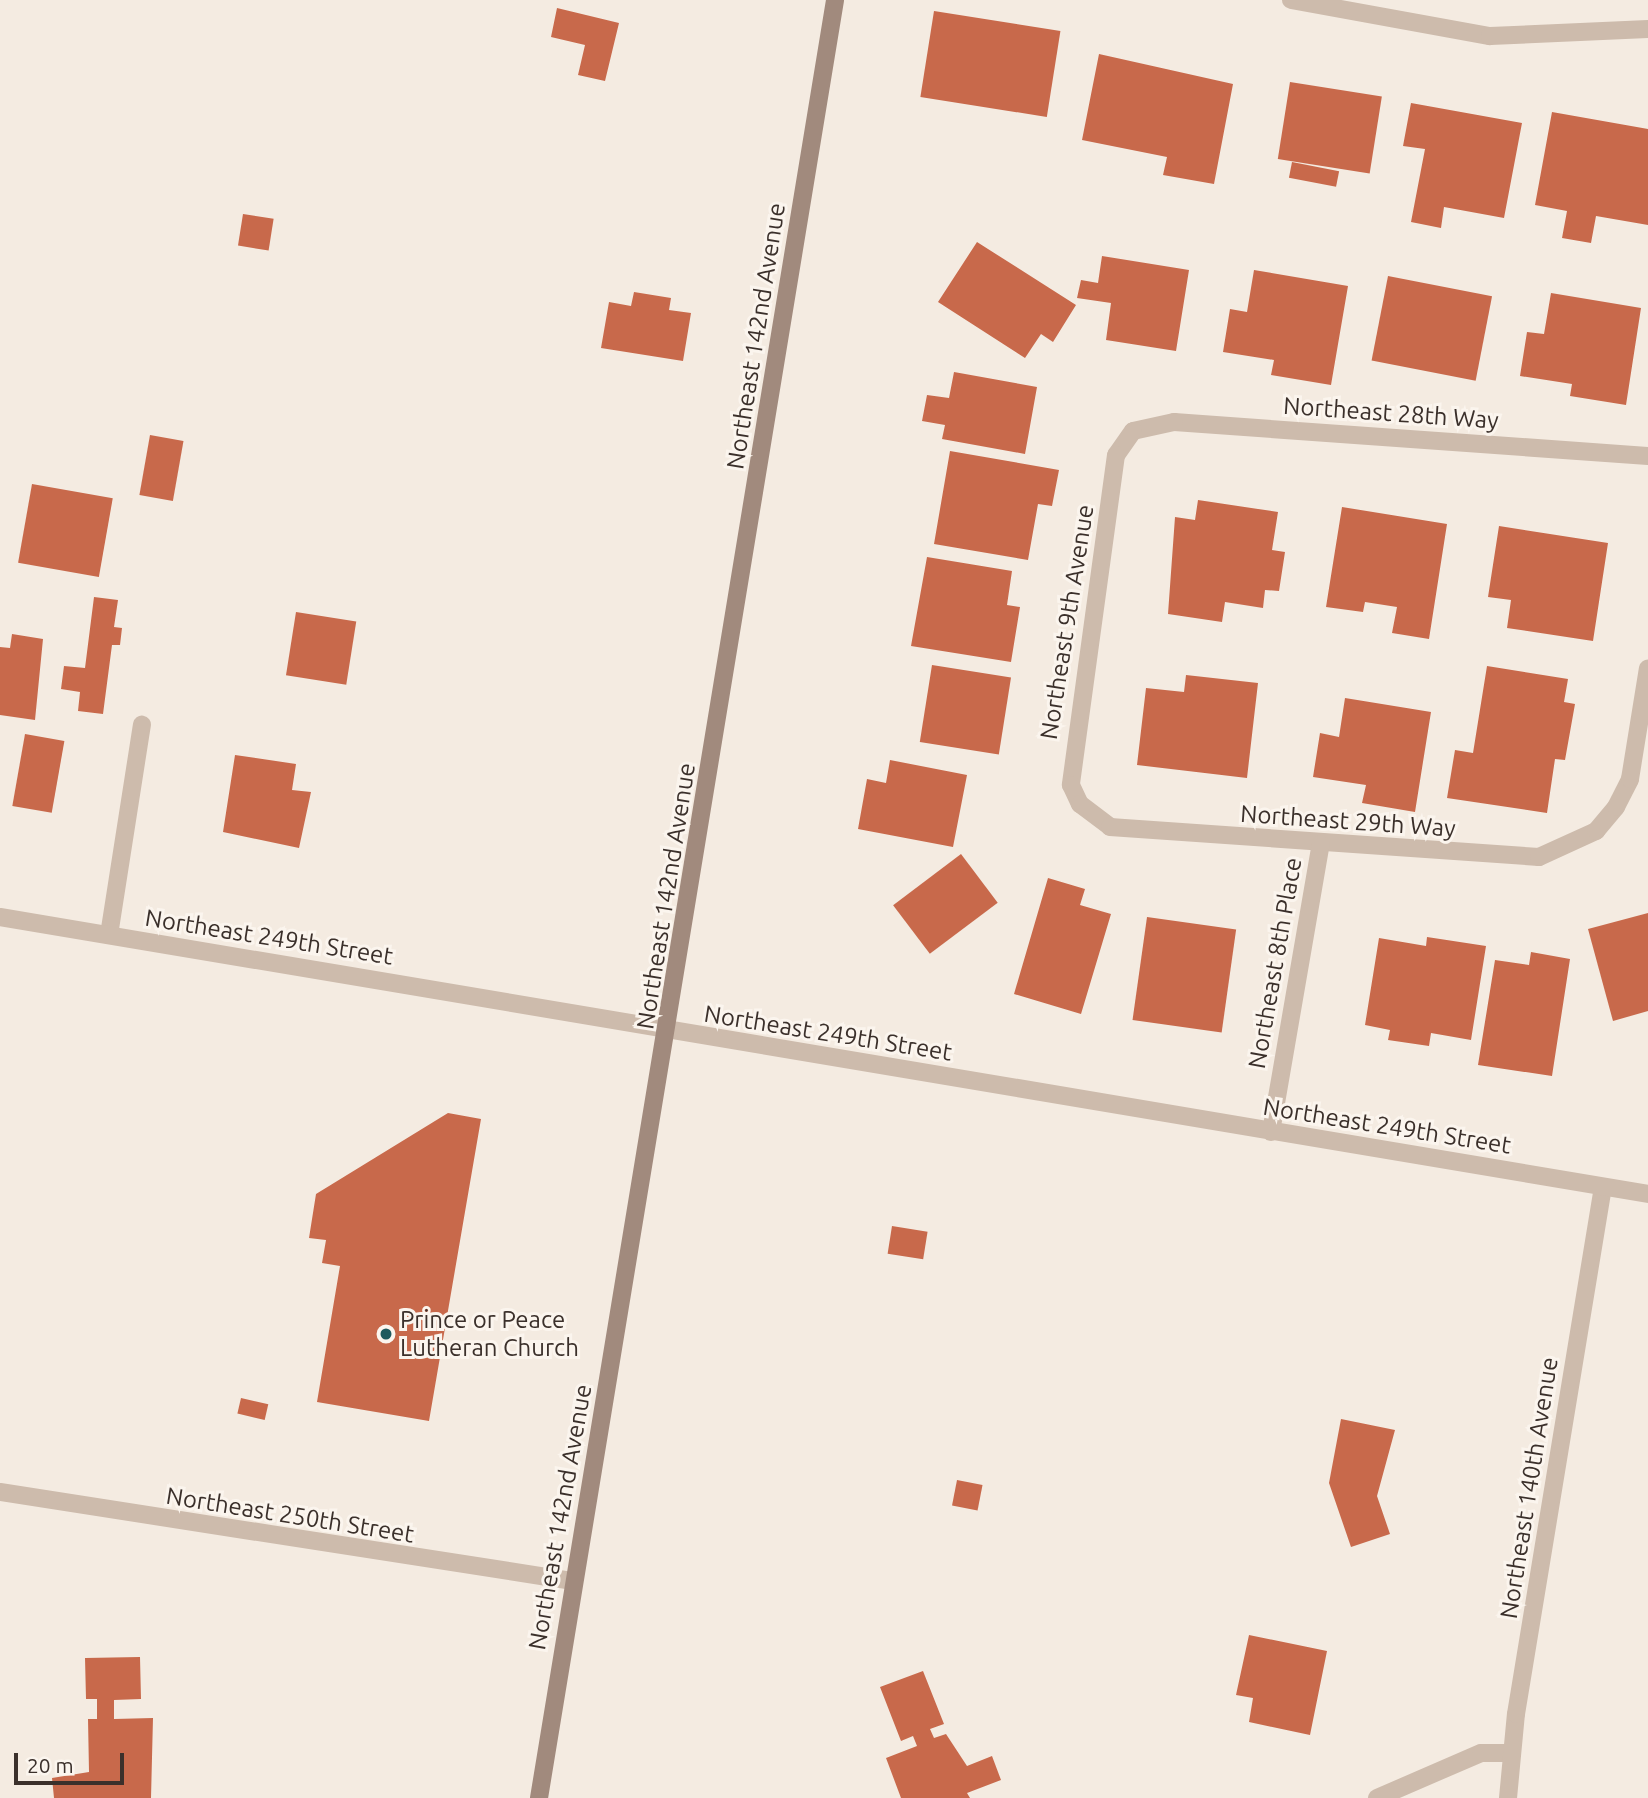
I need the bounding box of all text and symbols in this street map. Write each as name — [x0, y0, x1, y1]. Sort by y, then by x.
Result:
street label: Northeast 142nd Avenue — [721, 201, 791, 471]
street label: Northeast 28th Way — [1282, 391, 1500, 435]
street label: Northeast 9th Avenue — [1034, 503, 1100, 741]
street label: Northeast 142nd Avenue — [631, 761, 701, 1031]
street label: Northeast 29th Way — [1239, 799, 1457, 843]
street label: Northeast 8th Place — [1242, 855, 1308, 1071]
street label: Northeast 249th Street — [143, 903, 395, 971]
street label: Northeast 249th Street — [702, 999, 954, 1067]
street label: Northeast 249th Street — [1261, 1092, 1513, 1160]
place label: Prince or Peace Lutheran Church — [400, 1306, 579, 1362]
marker: Prince or Peace Lutheran Church — [378, 1326, 394, 1342]
street label: Northeast 140th Avenue — [1494, 1355, 1564, 1621]
street label: Northeast 142nd Avenue — [522, 1382, 598, 1652]
street label: Northeast 250th Street — [164, 1481, 416, 1549]
scale bar — [18, 1738, 128, 1782]
text: 20 m — [27, 1753, 74, 1777]

